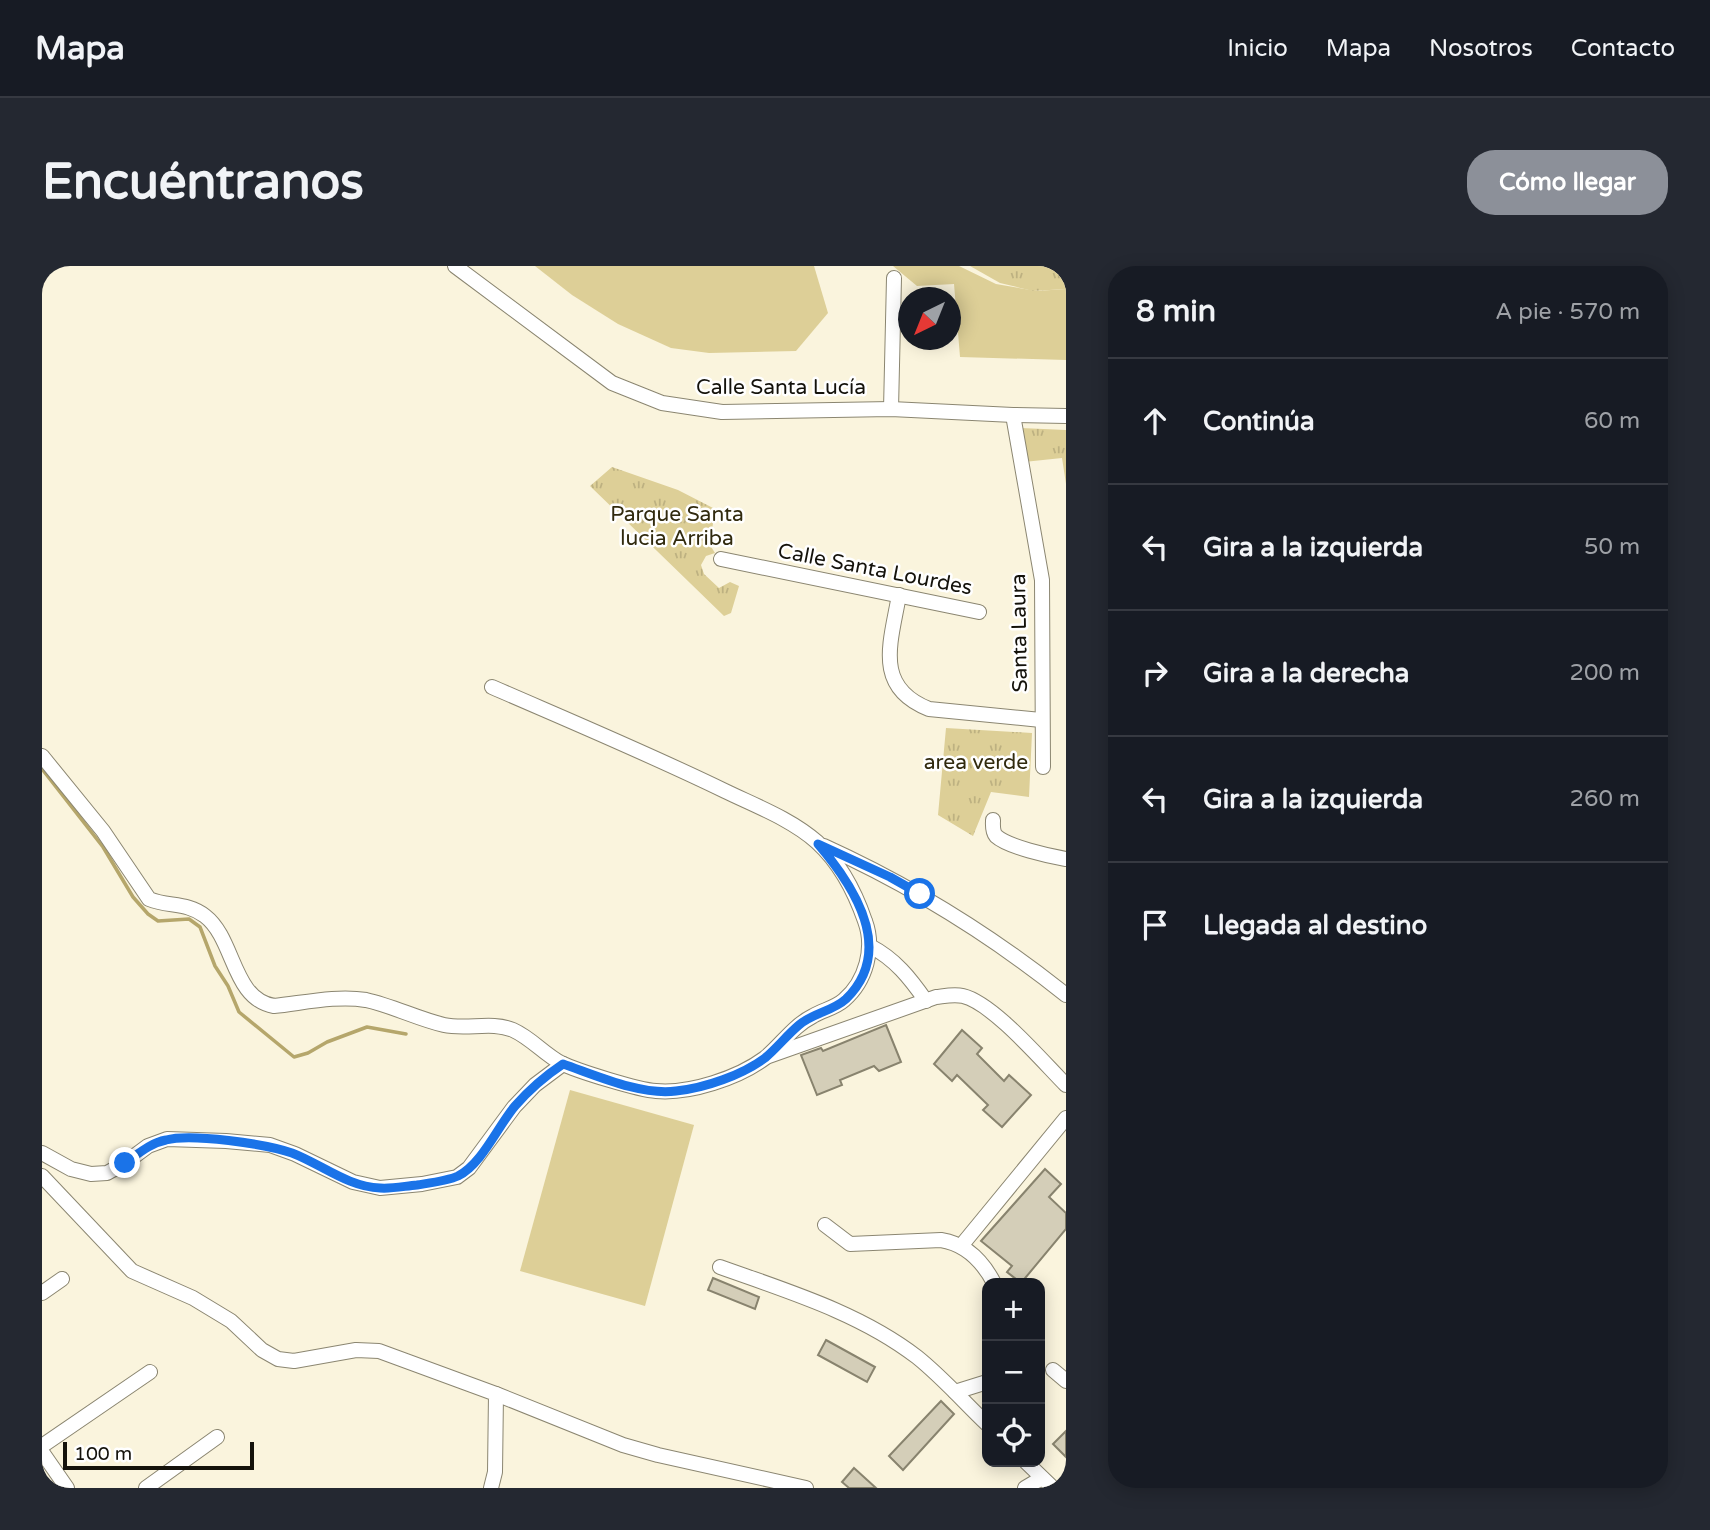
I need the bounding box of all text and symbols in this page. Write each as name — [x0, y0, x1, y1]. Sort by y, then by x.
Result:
text: Mapa — [35, 29, 125, 68]
text: Inicio — [1227, 34, 1288, 63]
text: Mapa — [1326, 34, 1391, 63]
text: Nosotros — [1429, 34, 1533, 63]
text: Contacto — [1571, 34, 1675, 63]
button: Cómo llegar — [1467, 150, 1668, 215]
text: Encuéntranos — [42, 153, 364, 212]
north arrow — [898, 287, 961, 350]
text: 8 min — [1136, 293, 1216, 330]
text: A pie · 570 m — [1495, 298, 1640, 326]
street label: Calle Santa Lucía — [696, 375, 866, 400]
icon: ahead — [1136, 402, 1174, 440]
text: Continúa — [1203, 406, 1315, 437]
text: 60 m — [1584, 407, 1640, 435]
park label: Parque Santa lucia Arriba — [610, 502, 744, 551]
icon: left — [1136, 528, 1174, 566]
text: Gira a la izquierda — [1203, 532, 1423, 563]
text: 50 m — [1584, 533, 1640, 561]
street label: Calle Santa Lourdes — [776, 538, 974, 601]
street label: Santa Laura — [1006, 573, 1033, 693]
icon: right — [1136, 654, 1174, 692]
text: Gira a la derecha — [1203, 658, 1409, 689]
text: 200 m — [1570, 659, 1640, 687]
park label: area verde — [924, 750, 1028, 775]
icon: left — [1136, 780, 1174, 818]
text: Gira a la izquierda — [1203, 784, 1423, 815]
text: 260 m — [1570, 785, 1640, 813]
route start — [904, 878, 935, 909]
icon: arrive — [1136, 906, 1174, 944]
text: Llegada al destino — [1203, 910, 1427, 941]
route end — [109, 1147, 140, 1178]
map controls — [982, 1278, 1045, 1467]
button: + — [982, 1278, 1045, 1341]
button: − — [982, 1341, 1045, 1404]
button: locate — [982, 1404, 1045, 1467]
scale bar — [63, 1439, 254, 1471]
text: 100 m — [74, 1443, 132, 1465]

